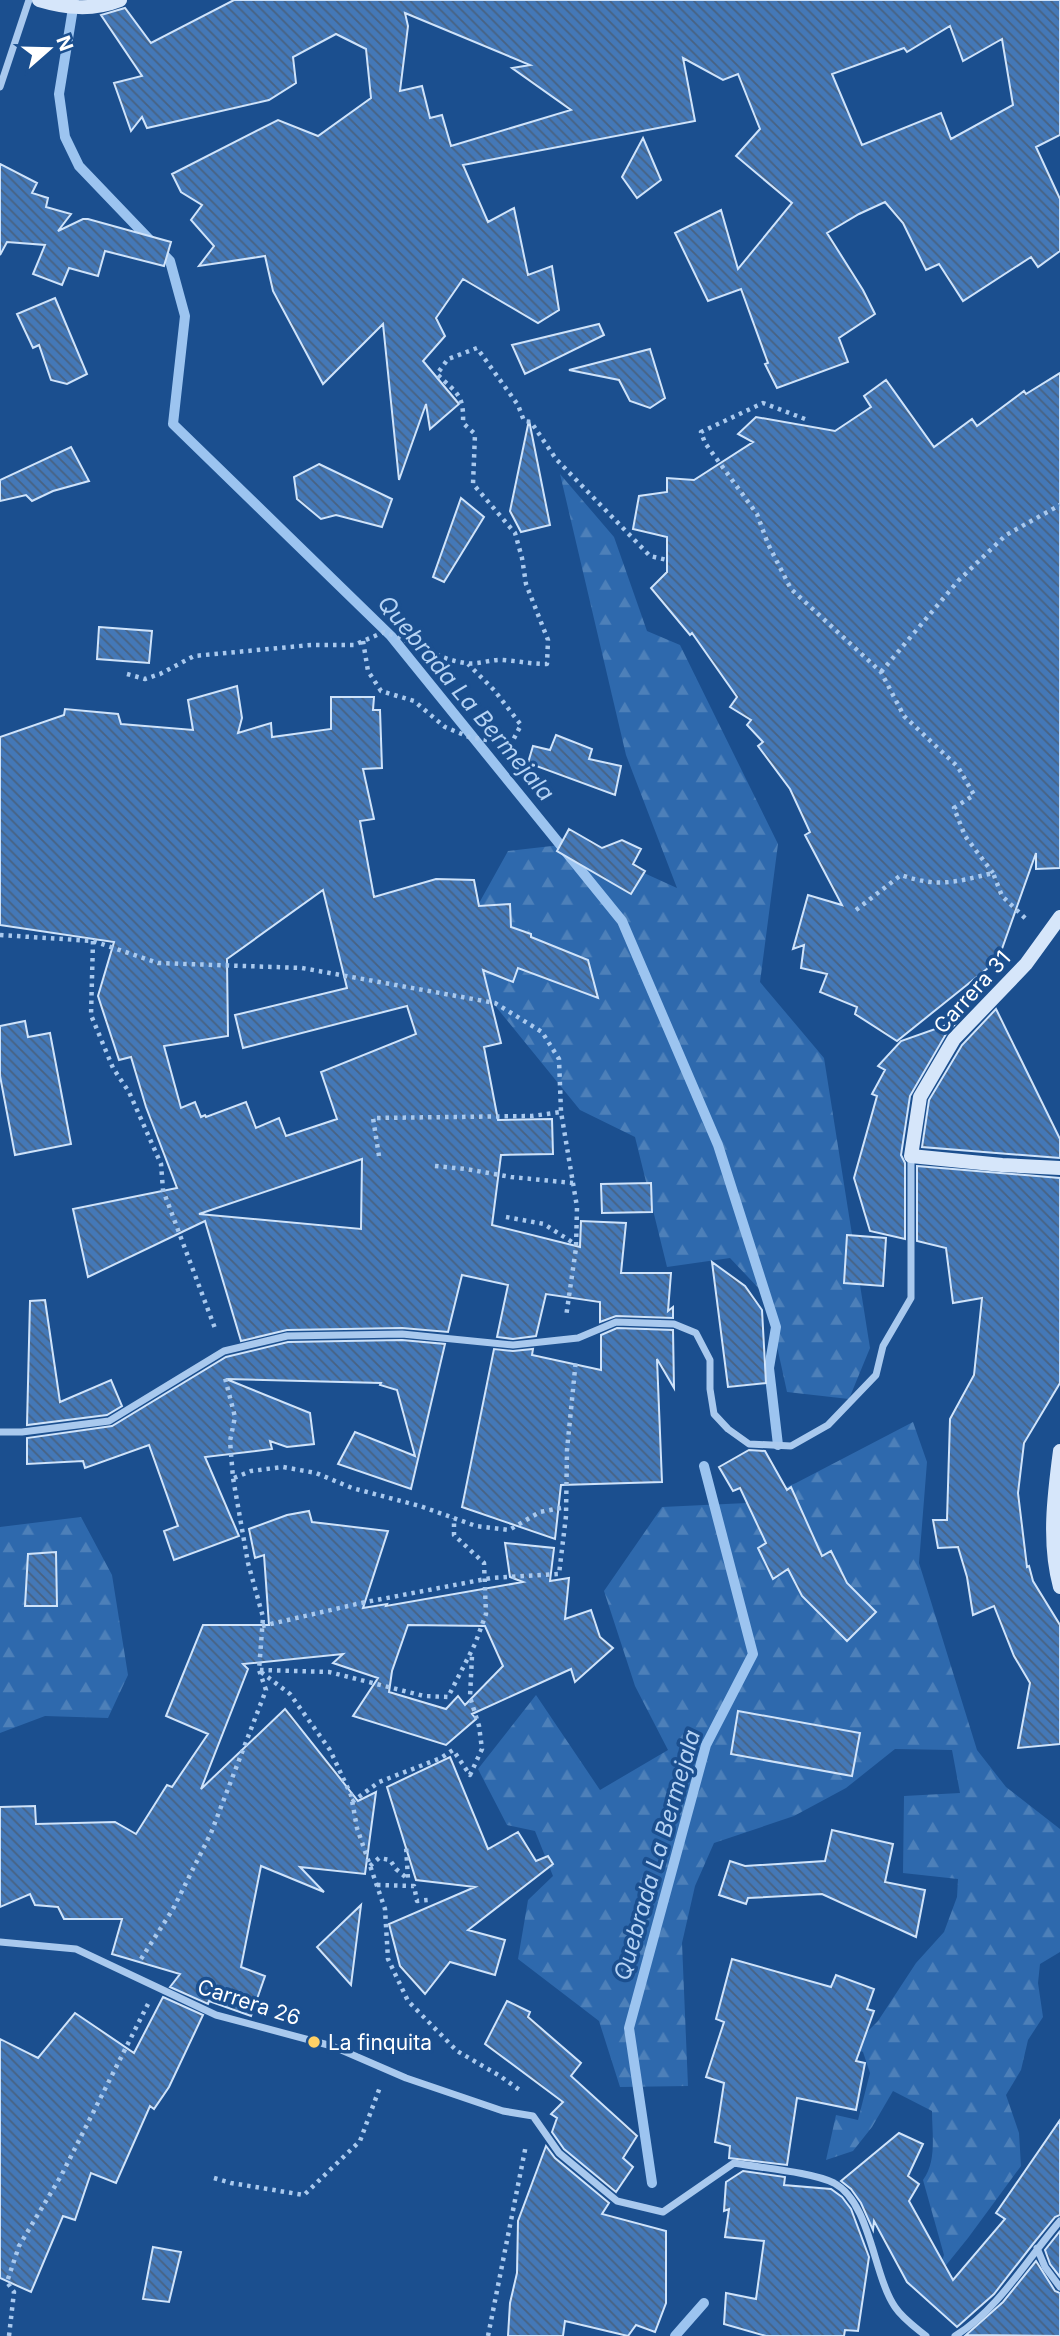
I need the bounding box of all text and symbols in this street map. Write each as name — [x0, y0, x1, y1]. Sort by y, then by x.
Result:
north arrow — [14, 14, 84, 84]
text: N — [51, 33, 78, 54]
water label: Quebrada La Bermejala — [372, 590, 560, 806]
street label: Carrera 31 — [928, 946, 1016, 1038]
water label: Quebrada La Bermejala — [608, 1727, 706, 1983]
street label: Carrera 26 — [194, 1974, 304, 2030]
place label: La finquita — [328, 2030, 432, 2055]
marker: La finquita — [306, 2034, 322, 2050]

